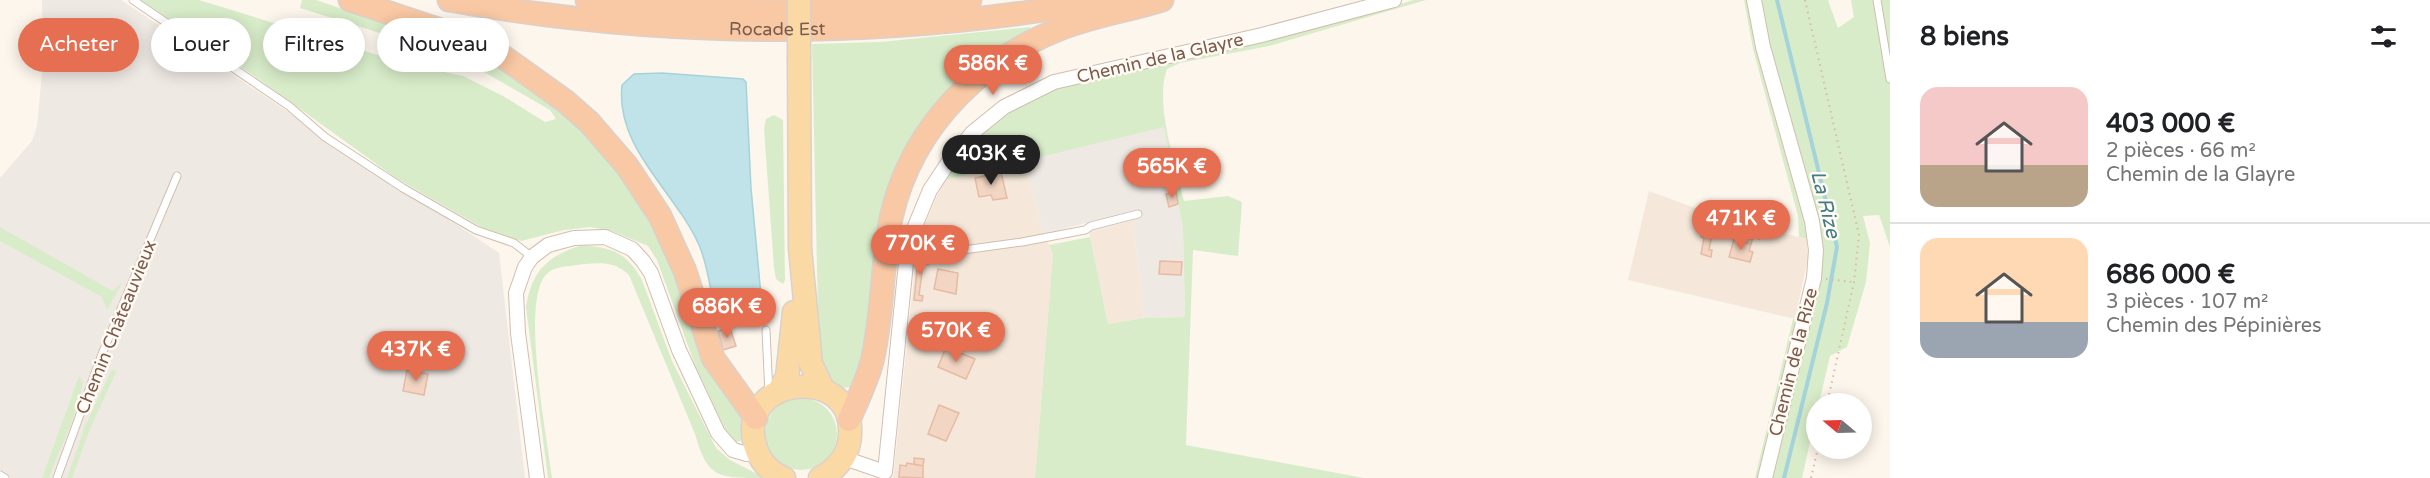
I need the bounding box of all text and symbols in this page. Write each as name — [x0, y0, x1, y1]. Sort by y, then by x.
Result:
chip: Acheter — [18, 18, 139, 72]
chip: Louer — [151, 18, 251, 72]
chip: Filtres — [263, 18, 365, 72]
chip: Nouveau — [377, 18, 509, 72]
street label: Rocade Est — [729, 18, 826, 40]
icon: filters — [2367, 20, 2400, 53]
text: 8 biens — [1920, 21, 2009, 52]
street label: Chemin de la Glayre — [1075, 28, 1245, 88]
pin: 586K € — [944, 45, 1042, 96]
text: 586K € — [958, 52, 1028, 76]
text: 403 000 € — [2106, 108, 2235, 139]
icon: home — [1968, 111, 2040, 183]
pin: 403K € — [942, 135, 1040, 186]
text: 2 pièces · 66 m² — [2106, 139, 2256, 163]
text: 403K € — [956, 142, 1026, 166]
pin: 565K € — [1123, 148, 1221, 199]
text: 565K € — [1137, 155, 1207, 179]
text: Chemin de la Glayre — [2106, 163, 2295, 187]
water label: La Rize — [1805, 168, 1845, 242]
pin: 471K € — [1692, 200, 1790, 251]
text: 471K € — [1706, 207, 1776, 231]
pin: 770K € — [871, 225, 969, 276]
text: 770K € — [885, 232, 955, 256]
street label: Chemin Châteauvieux — [71, 237, 161, 417]
text: 686 000 € — [2106, 259, 2235, 290]
icon: home — [1968, 262, 2040, 334]
street label: Chemin de la Rize — [1764, 285, 1822, 439]
pin: 686K € — [678, 288, 776, 339]
text: 3 pièces · 107 m² — [2106, 290, 2268, 314]
text: 686K € — [692, 295, 762, 319]
pin: 570K € — [907, 312, 1005, 363]
text: Chemin des Pépinières — [2106, 314, 2322, 338]
text: 570K € — [921, 319, 991, 343]
pin: 437K € — [367, 331, 465, 382]
text: 437K € — [381, 338, 451, 362]
north arrow — [1806, 393, 1872, 459]
map controls — [1806, 393, 1872, 459]

